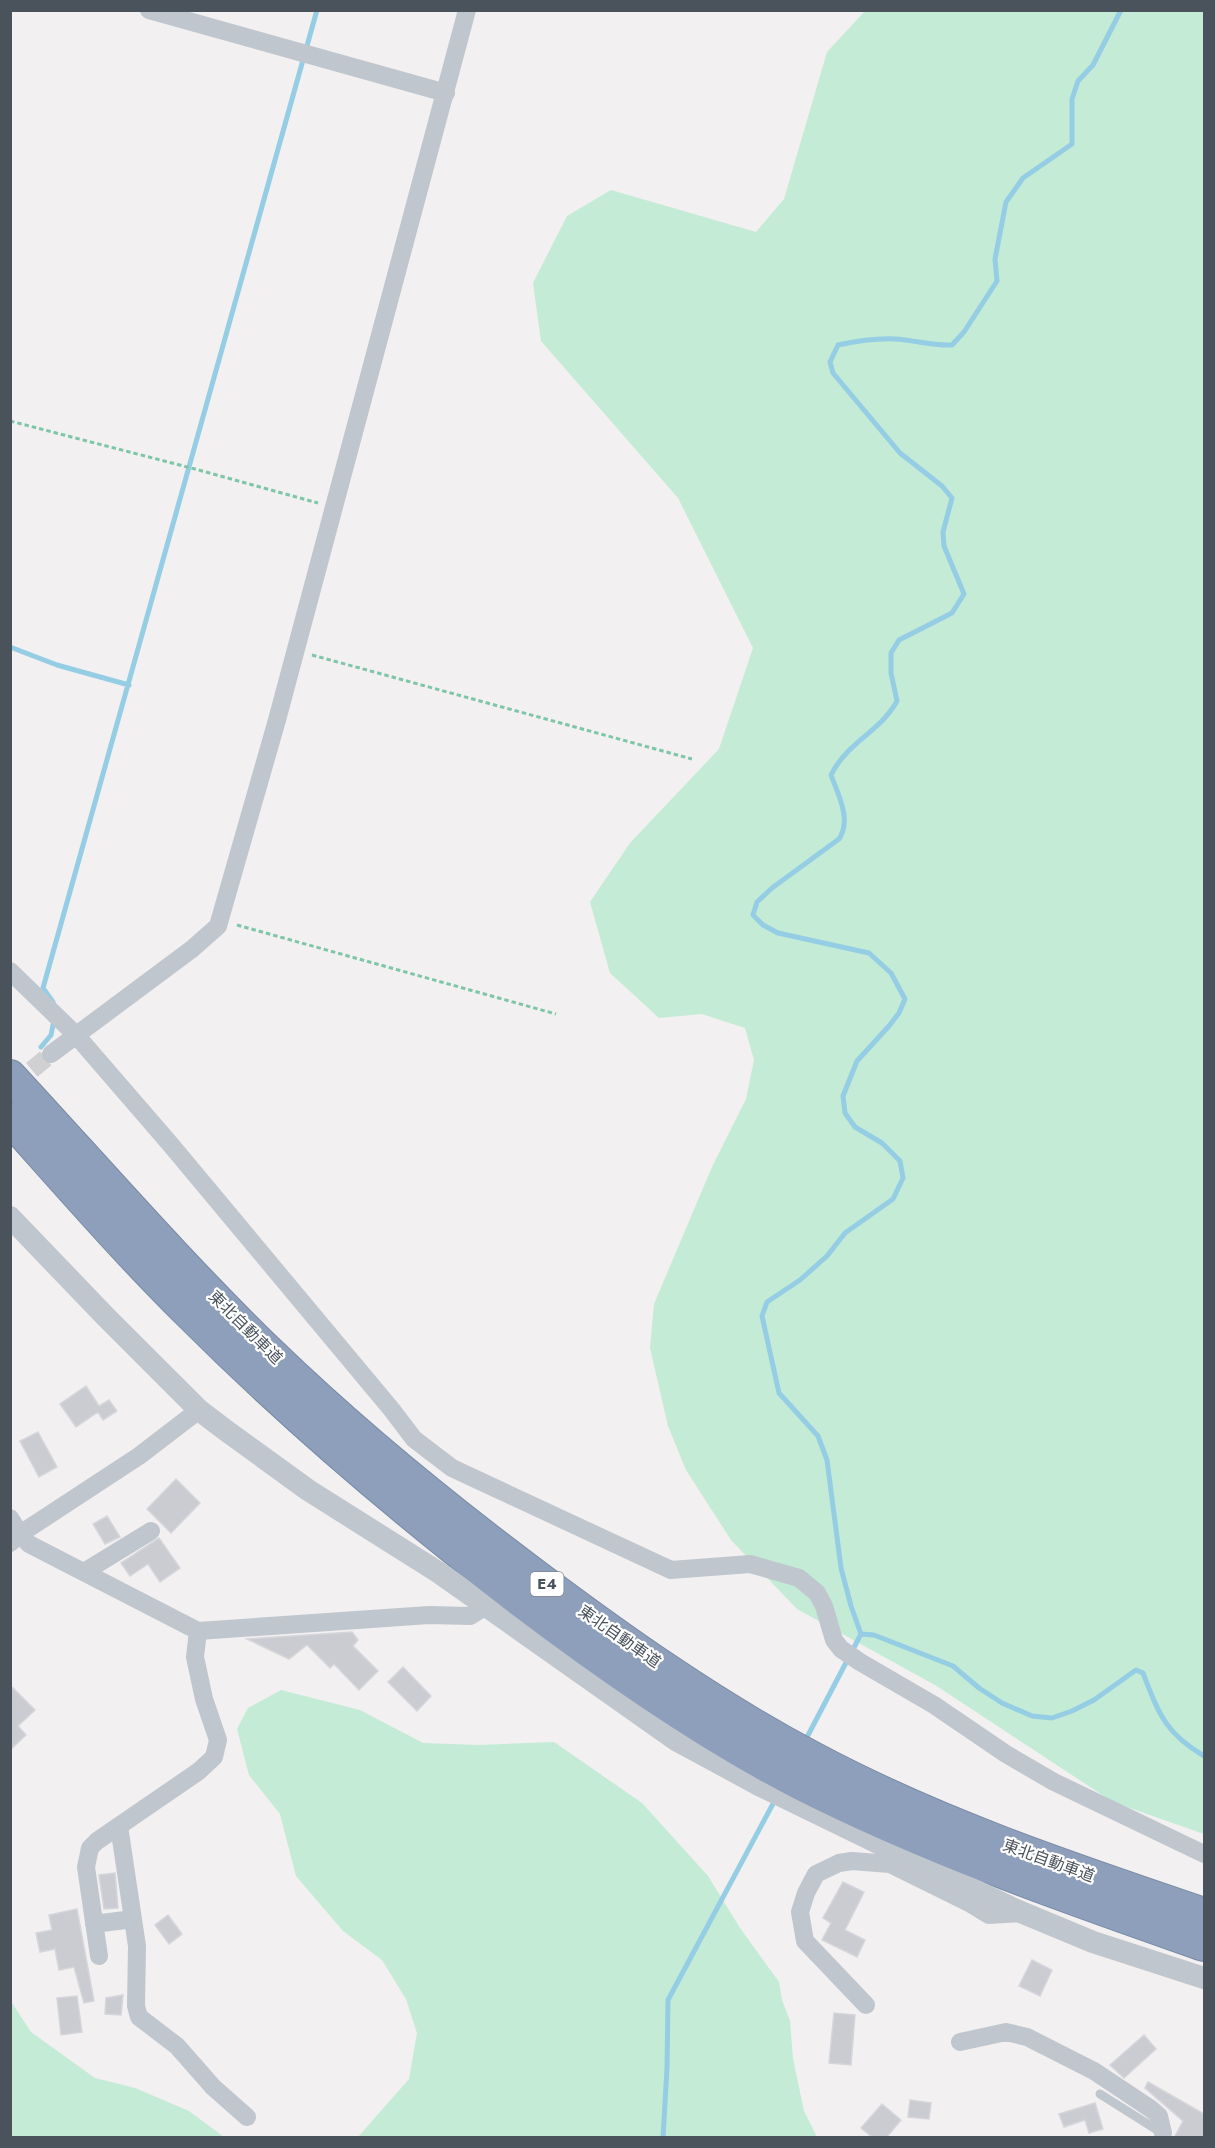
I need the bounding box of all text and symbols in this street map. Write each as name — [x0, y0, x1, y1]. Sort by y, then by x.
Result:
street label: 東北自動車道 — [204, 1285, 288, 1369]
road number: E4 — [530, 1572, 564, 1596]
street label: 東北自動車道 — [574, 1599, 666, 1673]
street label: 東北自動車道 — [1000, 1833, 1098, 1888]

